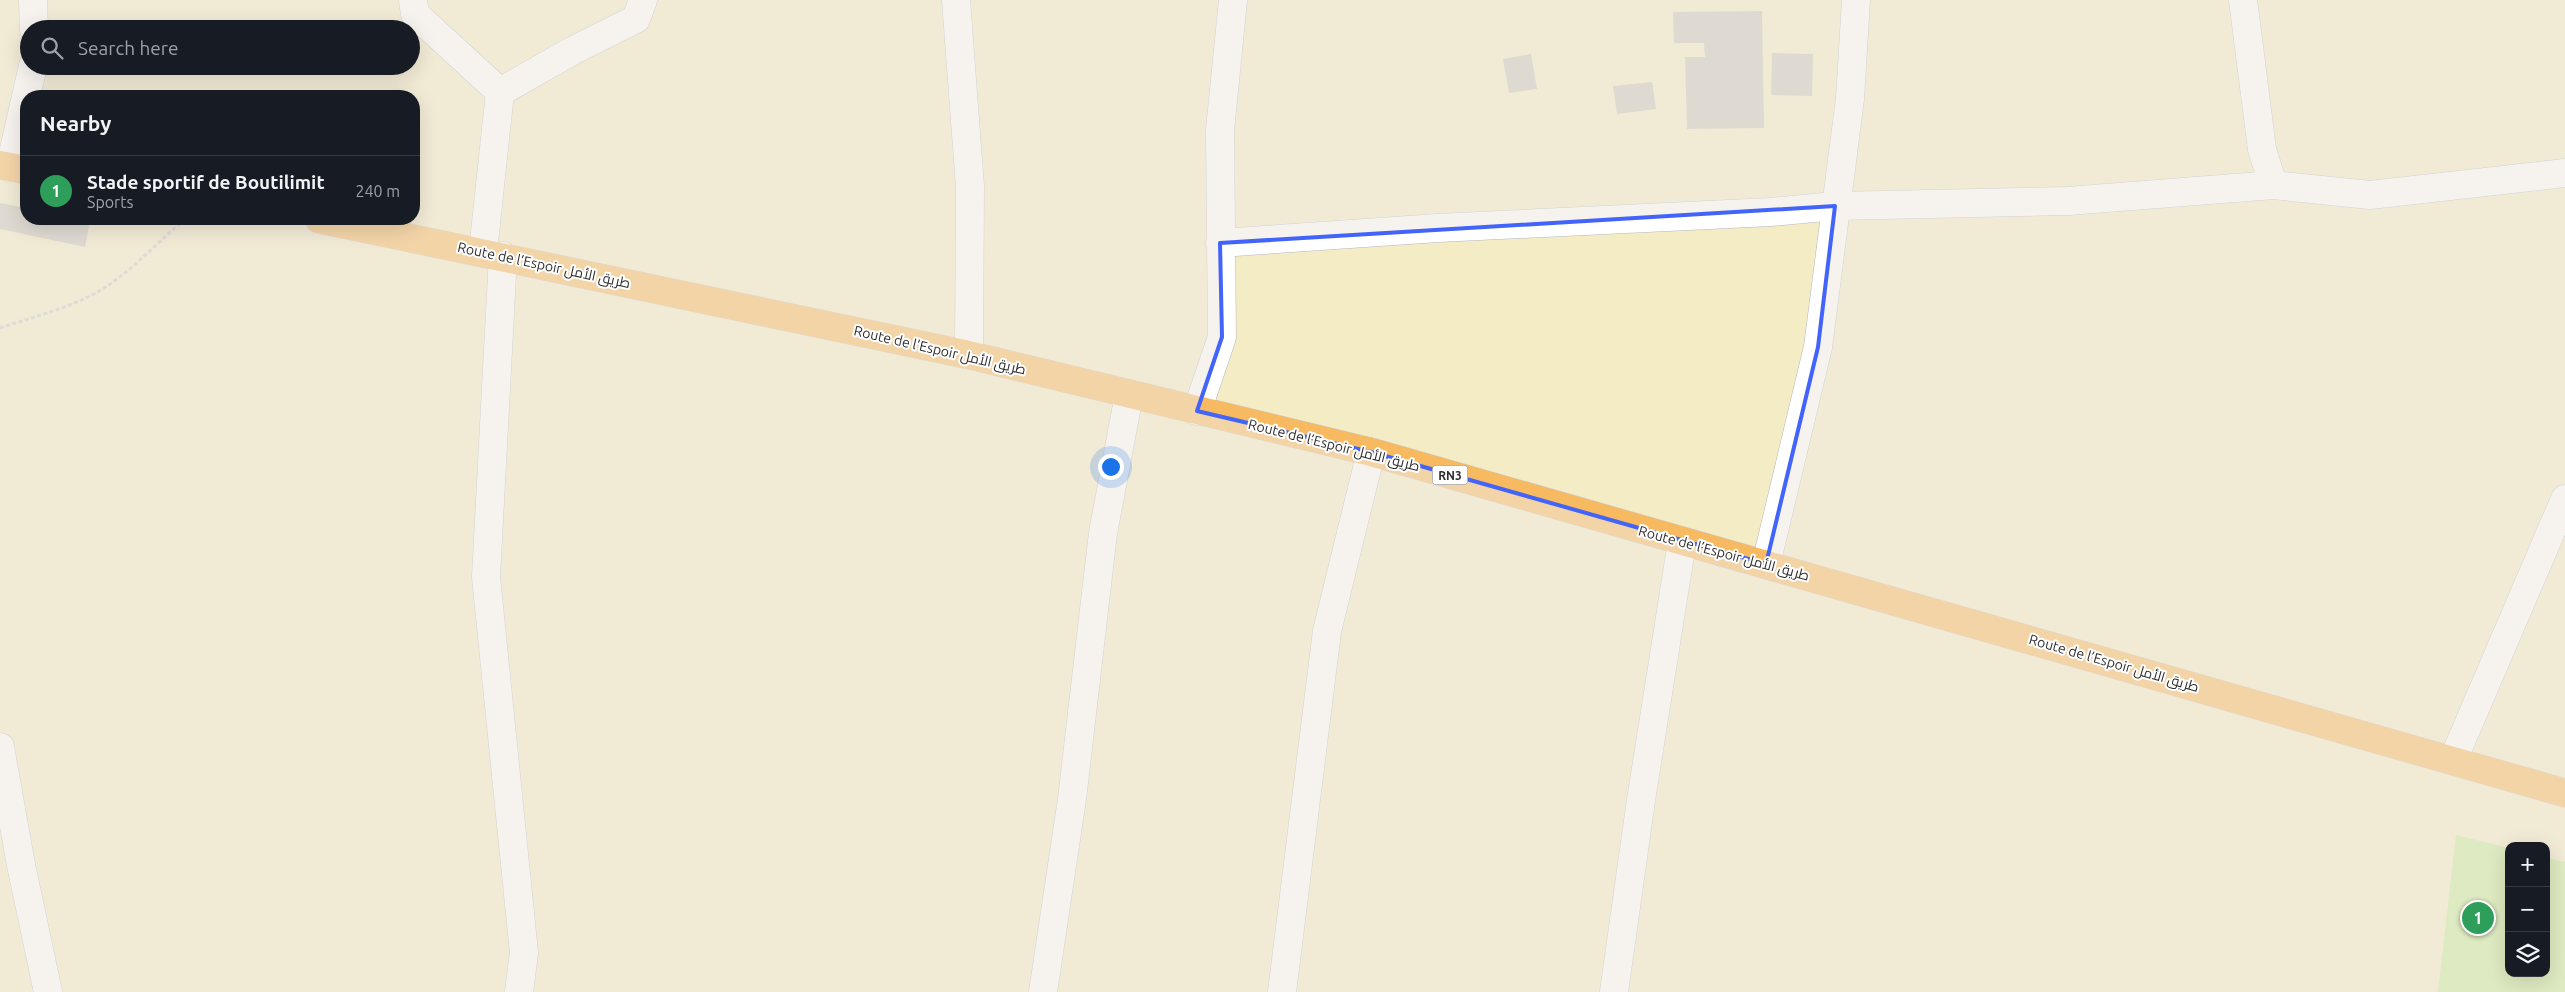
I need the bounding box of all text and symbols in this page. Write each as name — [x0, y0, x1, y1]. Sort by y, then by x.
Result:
search box — [20, 20, 420, 75]
icon: search — [38, 34, 66, 62]
text: Search here — [78, 37, 178, 59]
text: Nearby — [40, 111, 111, 135]
text: Stade sportif de Boutilimit — [87, 171, 325, 193]
text: 1 — [51, 182, 61, 200]
text: 240 m — [355, 182, 400, 200]
text: Sports — [87, 193, 133, 211]
street label: Route de l’Espoir طريق الأمل — [456, 239, 632, 292]
street label: Route de l’Espoir طريق الأمل — [852, 322, 1028, 379]
street label: Route de l’Espoir طريق الأمل — [1246, 416, 1421, 475]
your location — [1098, 454, 1124, 480]
road number: RN3 — [1432, 466, 1468, 484]
street label: Route de l’Espoir طريق الأمل — [1637, 522, 1811, 585]
street label: Route de l’Espoir طريق الأمل — [2027, 631, 2201, 696]
map controls — [2505, 842, 2550, 977]
button: + — [2505, 842, 2550, 887]
button: − — [2505, 887, 2550, 932]
pin: 1 — [2462, 899, 2494, 937]
button: layers — [2505, 932, 2550, 977]

